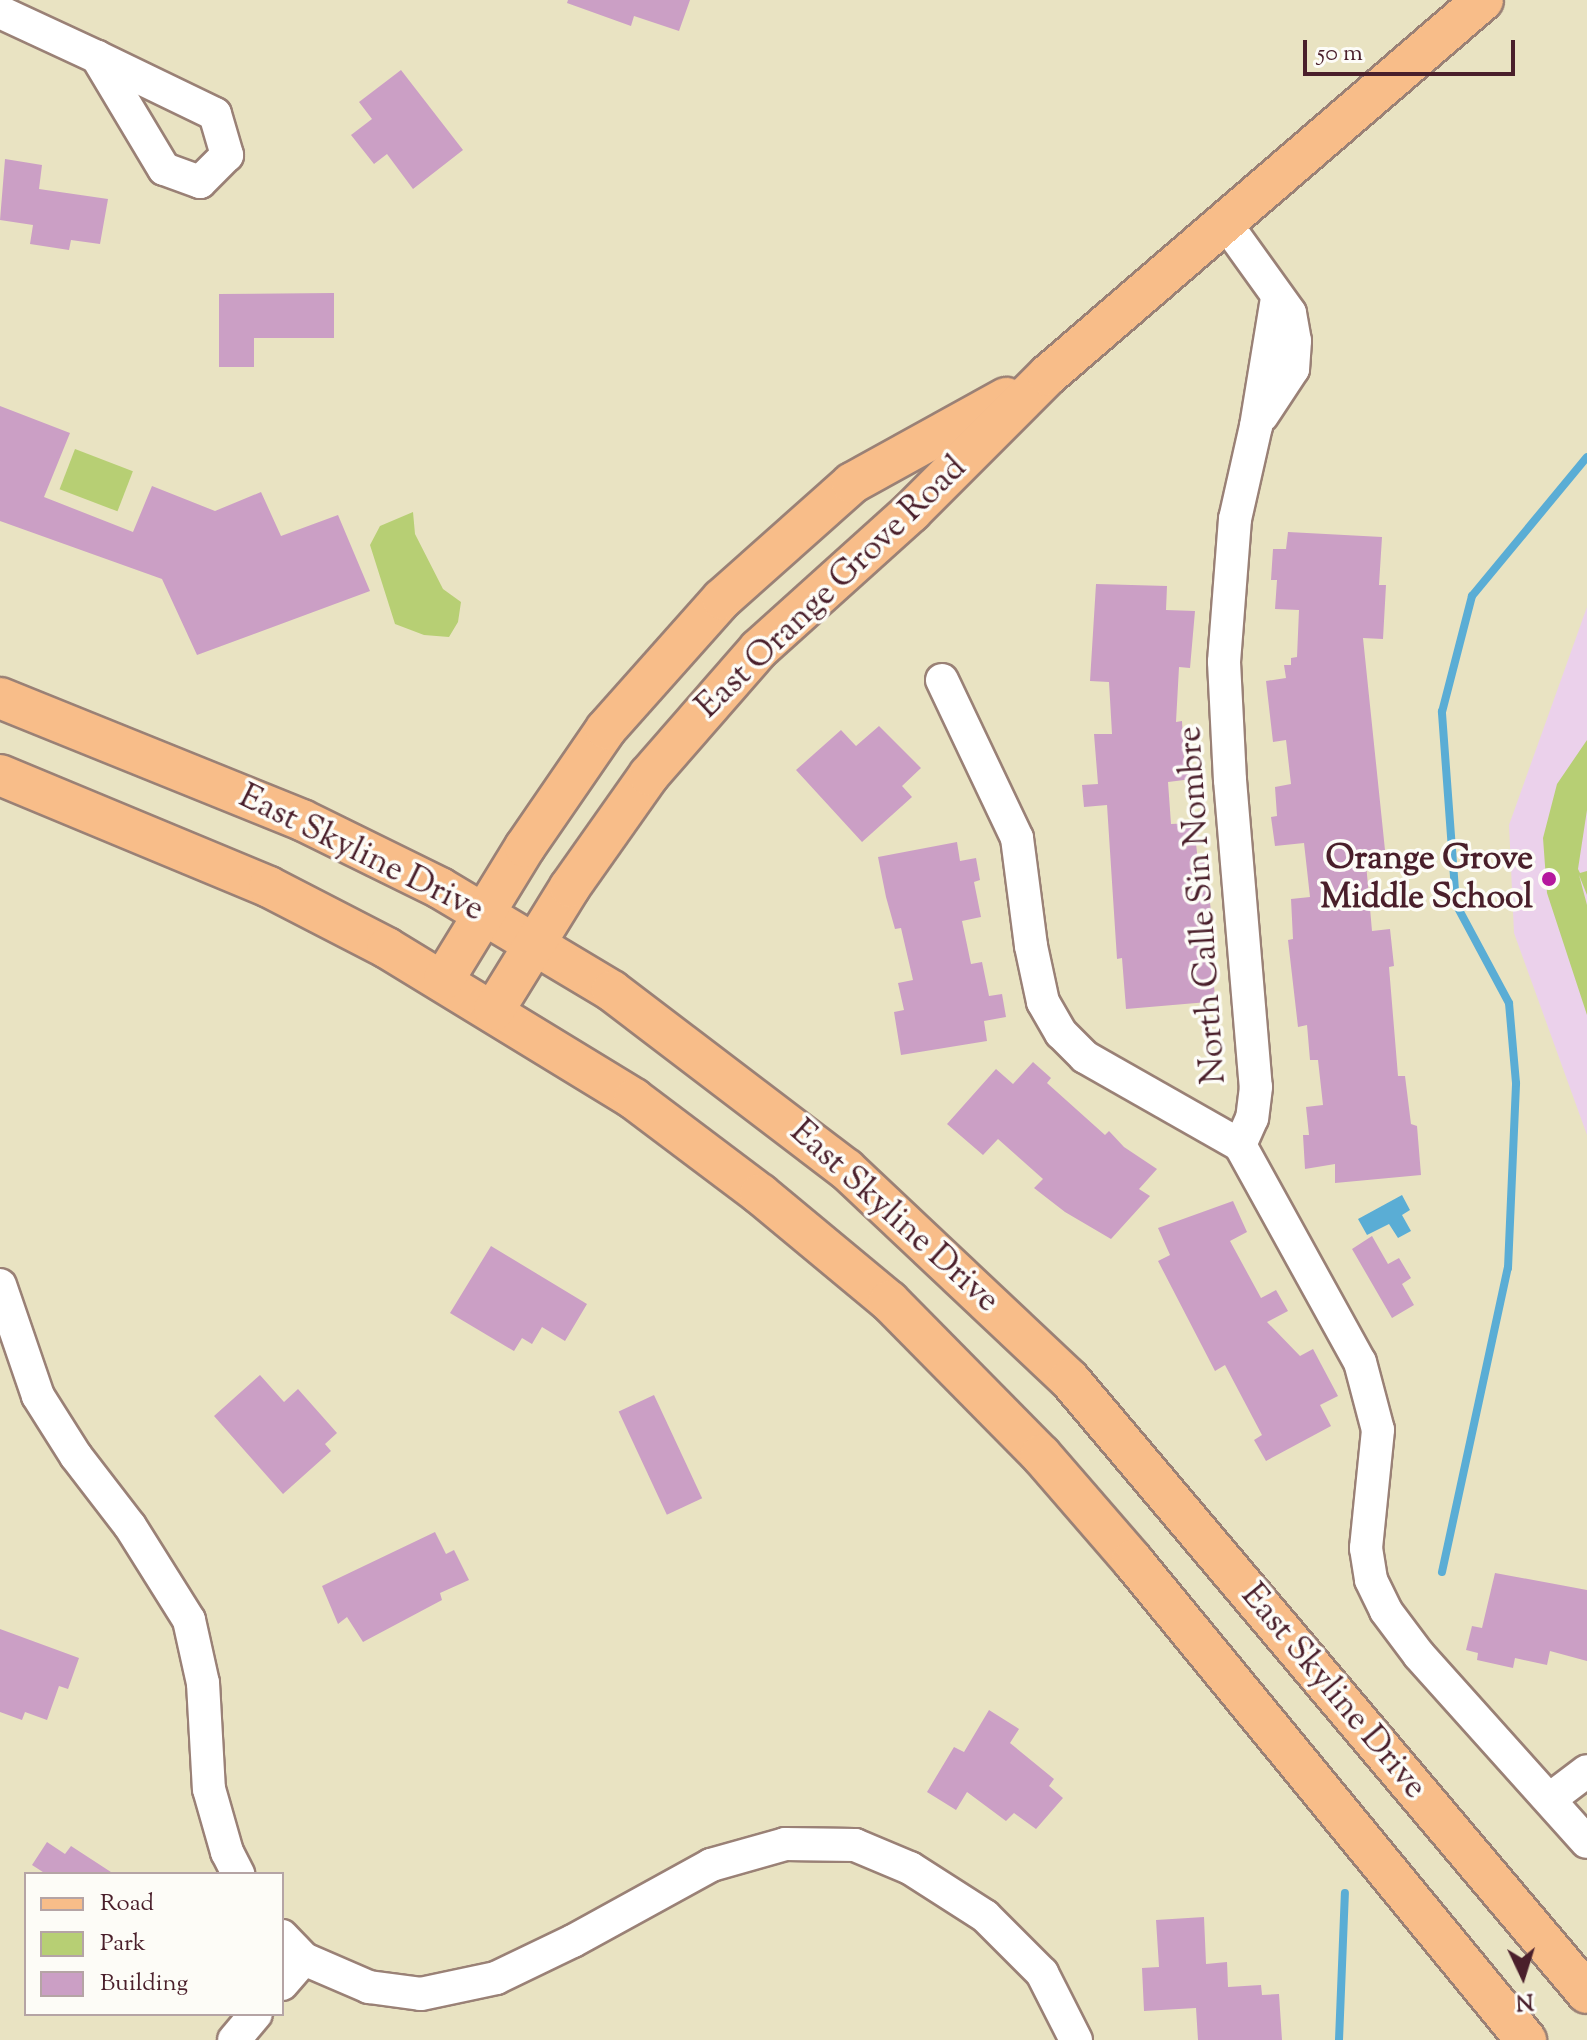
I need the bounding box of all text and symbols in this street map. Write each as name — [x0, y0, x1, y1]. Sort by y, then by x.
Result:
scale bar — [1307, 24, 1519, 74]
text: 50 m — [1317, 37, 1363, 71]
street label: East Orange Grove Road — [688, 448, 976, 728]
street label: North Calle Sin Nombre — [1170, 725, 1236, 1085]
street label: East Skyline Drive — [232, 777, 490, 931]
place label: Orange Grove Middle School — [1320, 839, 1533, 918]
marker: Orange Grove Middle School — [1540, 870, 1558, 888]
street label: East Skyline Drive — [781, 1112, 1007, 1322]
street label: East Skyline Drive — [1231, 1576, 1435, 1808]
legend — [24, 1872, 284, 2016]
text: Road — [100, 1887, 154, 1921]
text: Park — [100, 1927, 146, 1961]
north arrow — [1483, 1936, 1563, 2016]
text: Building — [100, 1967, 188, 2001]
text: N — [1515, 1983, 1535, 2017]

